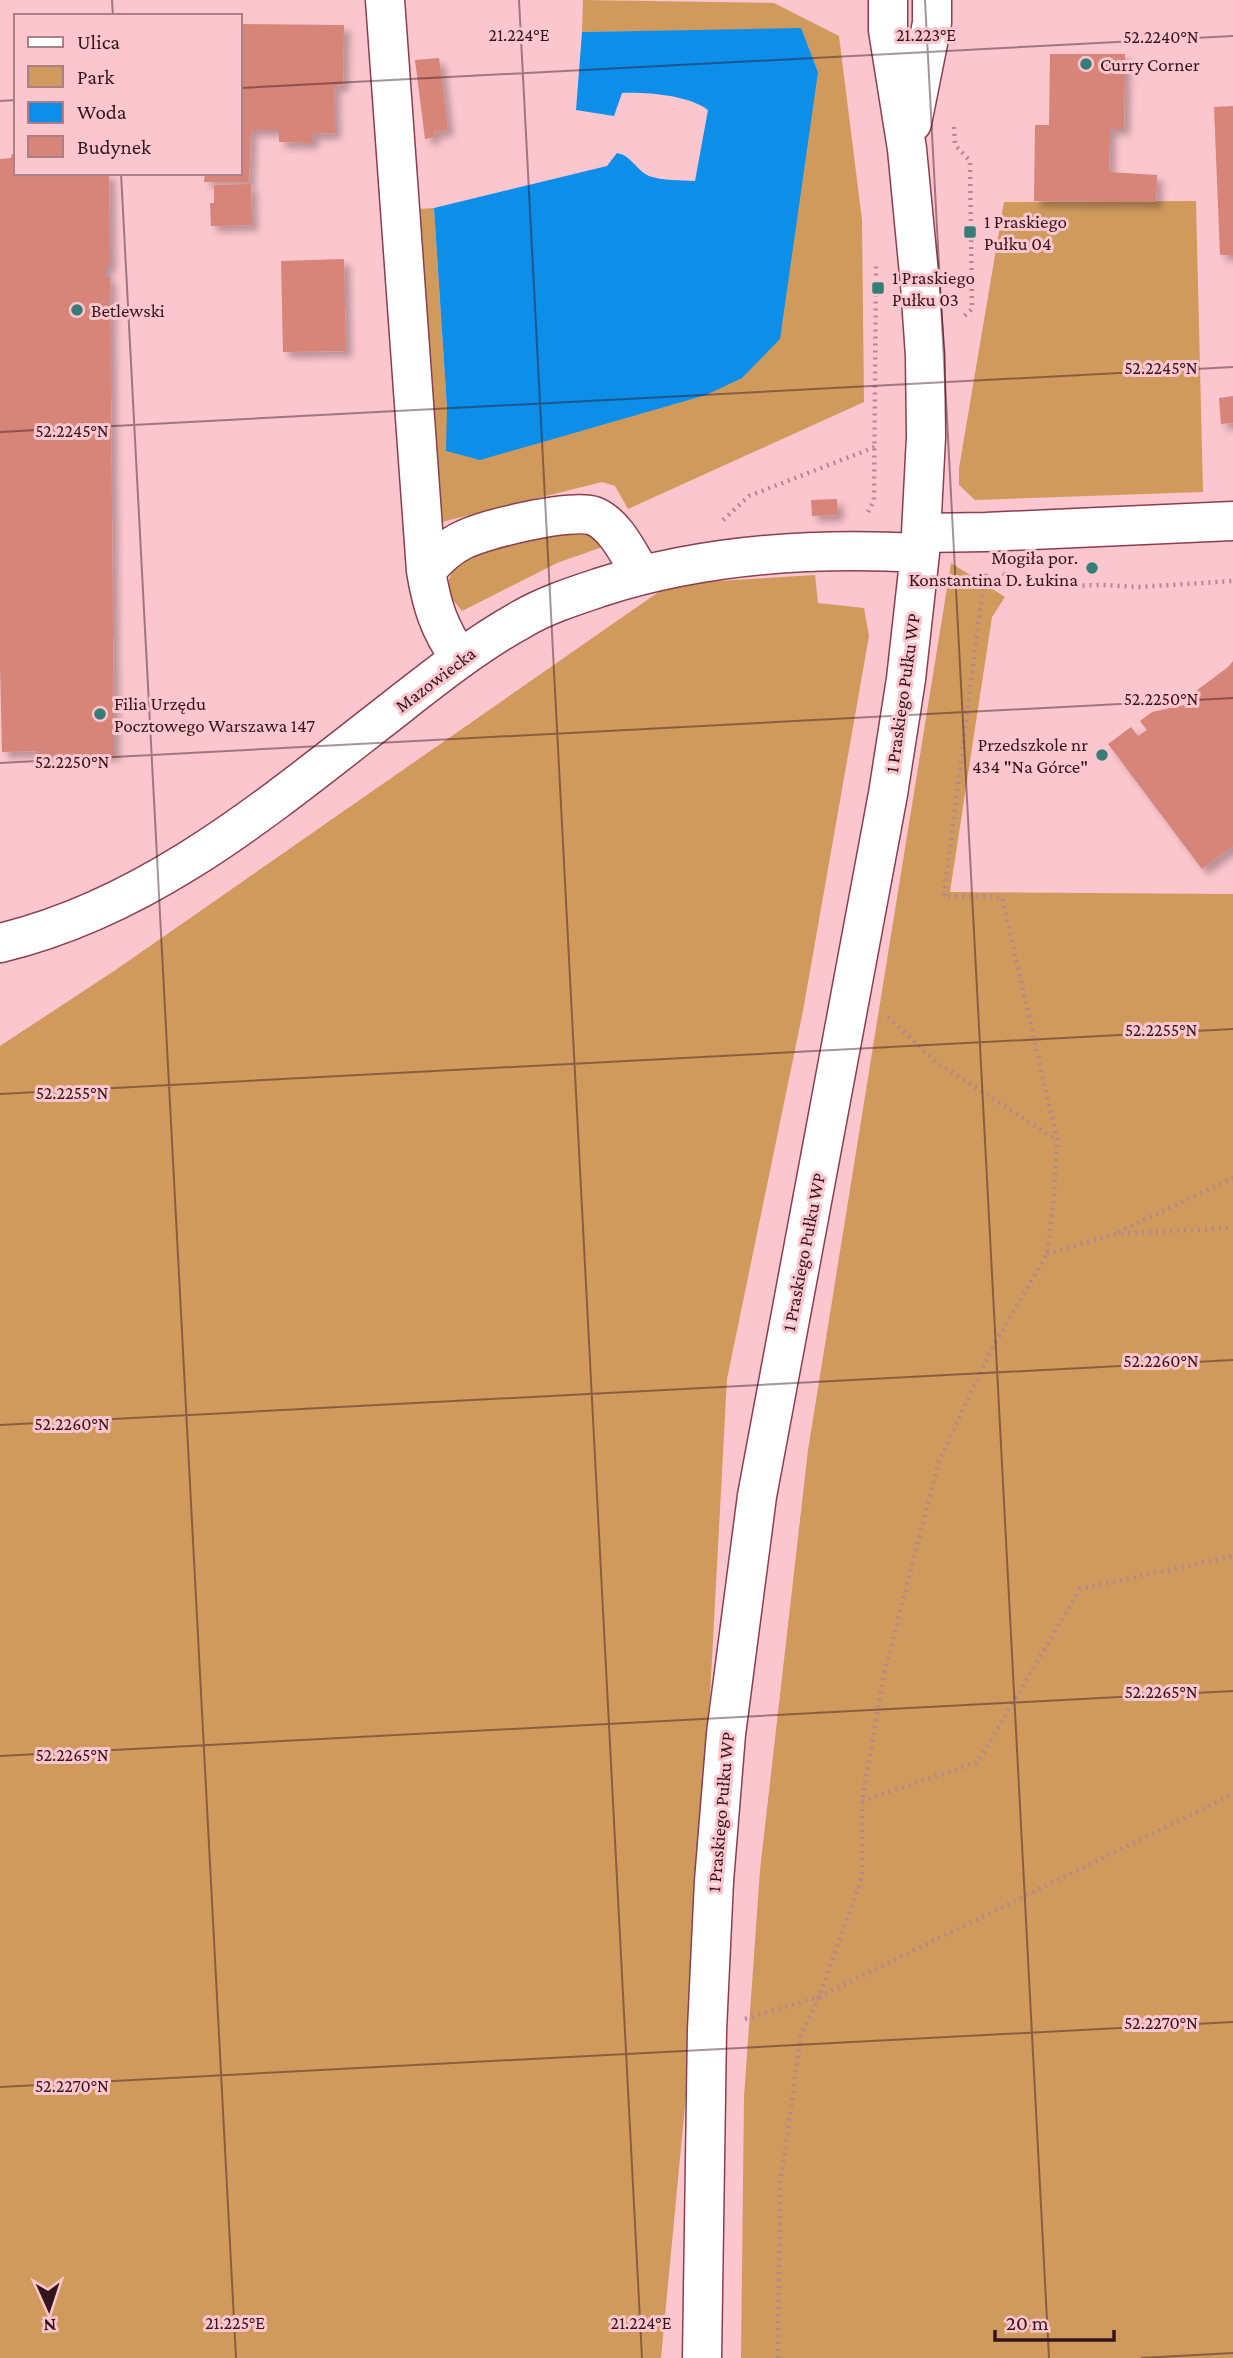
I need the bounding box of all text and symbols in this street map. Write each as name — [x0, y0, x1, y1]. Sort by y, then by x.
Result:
legend — [14, 14, 242, 175]
text: 21.224°E — [489, 25, 550, 45]
text: 21.223°E — [896, 25, 956, 45]
text: 52.2240°N — [1123, 27, 1199, 47]
text: Ulica — [77, 30, 120, 54]
place label: Curry Corner — [1100, 54, 1200, 75]
marker: Curry Corner — [1078, 56, 1094, 72]
text: Park — [77, 65, 114, 89]
text: Woda — [77, 100, 127, 124]
text: Budynek — [77, 135, 151, 159]
place label: 1 Praskiego Pułku 04 — [984, 211, 1067, 254]
marker: 1 Praskiego Pułku 04 — [962, 224, 978, 240]
place label: 1 Praskiego Pułku 03 — [892, 267, 975, 310]
marker: 1 Praskiego Pułku 03 — [870, 280, 886, 296]
place label: Betlewski — [91, 300, 165, 321]
marker: Betlewski — [69, 302, 85, 318]
text: 52.2245°N — [1124, 358, 1198, 378]
text: 52.2245°N — [35, 421, 109, 441]
place label: Mogiła por. Konstantina D. Łukina — [909, 547, 1078, 590]
marker: Mogiła por. Konstantina D. Łukina — [1084, 560, 1100, 576]
street label: 1 Praskiego Pułku WP — [881, 612, 924, 774]
street label: Mazowiecka — [391, 642, 480, 716]
text: 52.2250°N — [1124, 689, 1198, 709]
place label: Filia Urzędu Pocztowego Warszawa 147 — [114, 693, 315, 736]
marker: Filia Urzędu Pocztowego Warszawa 147 — [92, 706, 108, 722]
place label: Przedszkole nr 434 "Na Górce" — [972, 734, 1088, 777]
marker: Przedszkole nr 434 "Na Górce" — [1094, 747, 1110, 763]
text: 52.2250°N — [35, 752, 109, 772]
text: 52.2255°N — [1125, 1020, 1197, 1040]
text: 52.2255°N — [36, 1083, 108, 1103]
street label: 1 Praskiego Pułku WP — [778, 1171, 829, 1333]
text: 52.2260°N — [1123, 1351, 1199, 1371]
text: 52.2260°N — [34, 1414, 110, 1434]
text: 52.2265°N — [1124, 1682, 1198, 1702]
street label: 1 Praskiego Pułku WP — [703, 1731, 738, 1893]
text: 52.2265°N — [35, 1745, 109, 1765]
text: 52.2270°N — [1124, 2013, 1198, 2033]
text: 52.2270°N — [35, 2076, 109, 2096]
north arrow — [14, 2274, 84, 2344]
scale bar — [995, 2298, 1114, 2342]
text: 20 m — [1006, 2311, 1049, 2335]
text: 21.225°E — [205, 2313, 265, 2333]
text: 21.224°E — [611, 2313, 672, 2333]
text: N — [43, 2315, 57, 2336]

